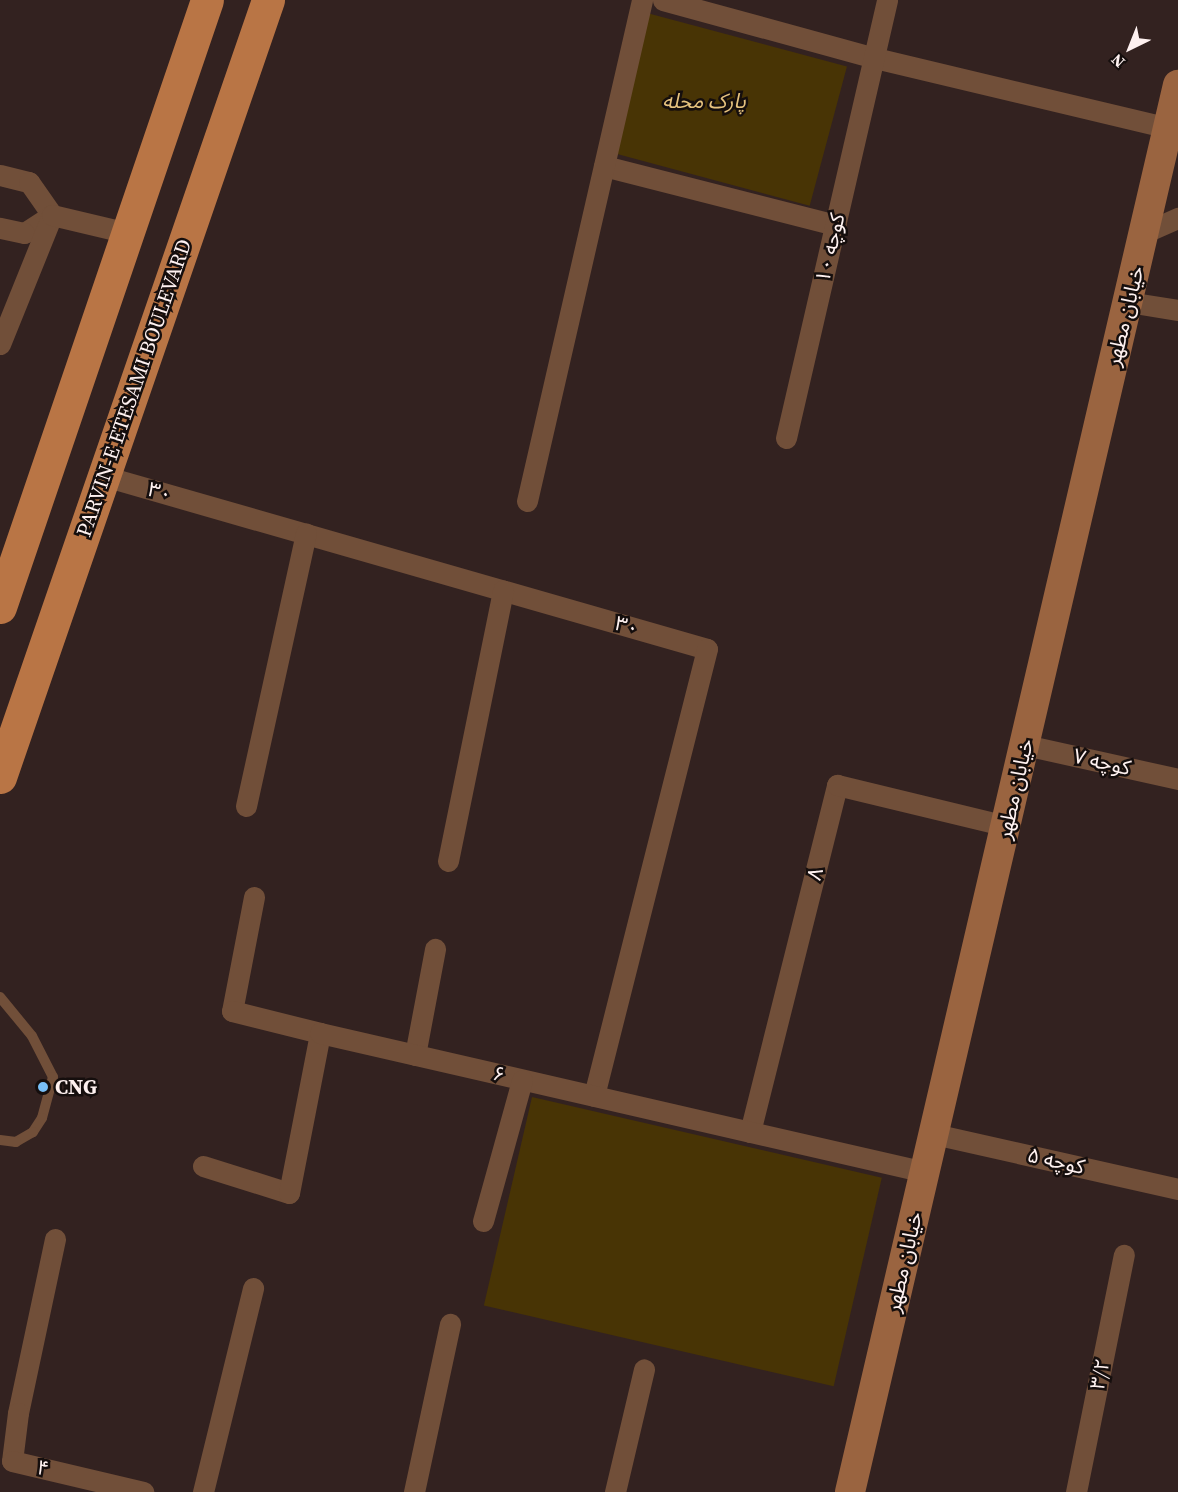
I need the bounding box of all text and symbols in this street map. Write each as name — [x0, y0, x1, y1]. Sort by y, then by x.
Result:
north arrow — [1100, 18, 1160, 78]
text: N — [1106, 49, 1129, 73]
park label: پارک محله — [662, 88, 746, 114]
street label: کوچه ۱۰ — [810, 211, 850, 285]
street label: PARVIN-E ETESAMI BOULEVARD — [71, 236, 197, 540]
street label: خیابان مطهر — [1100, 263, 1150, 369]
street label: ۳۰ — [145, 477, 175, 507]
street label: ۳۰ — [612, 611, 642, 641]
street label: خیابان مطهر — [991, 736, 1039, 842]
street label: کوچه ۷ — [1071, 743, 1133, 781]
street label: ۸ — [801, 865, 829, 883]
street label: ۶ — [490, 1060, 508, 1088]
place label: CNG — [55, 1074, 97, 1100]
marker: CNG — [36, 1080, 50, 1094]
street label: کوچه ۵ — [1025, 1142, 1087, 1180]
street label: خیابان مطهر — [880, 1209, 928, 1315]
street label: ۳/۲ — [1085, 1356, 1115, 1392]
street label: ۴ — [34, 1454, 52, 1482]

